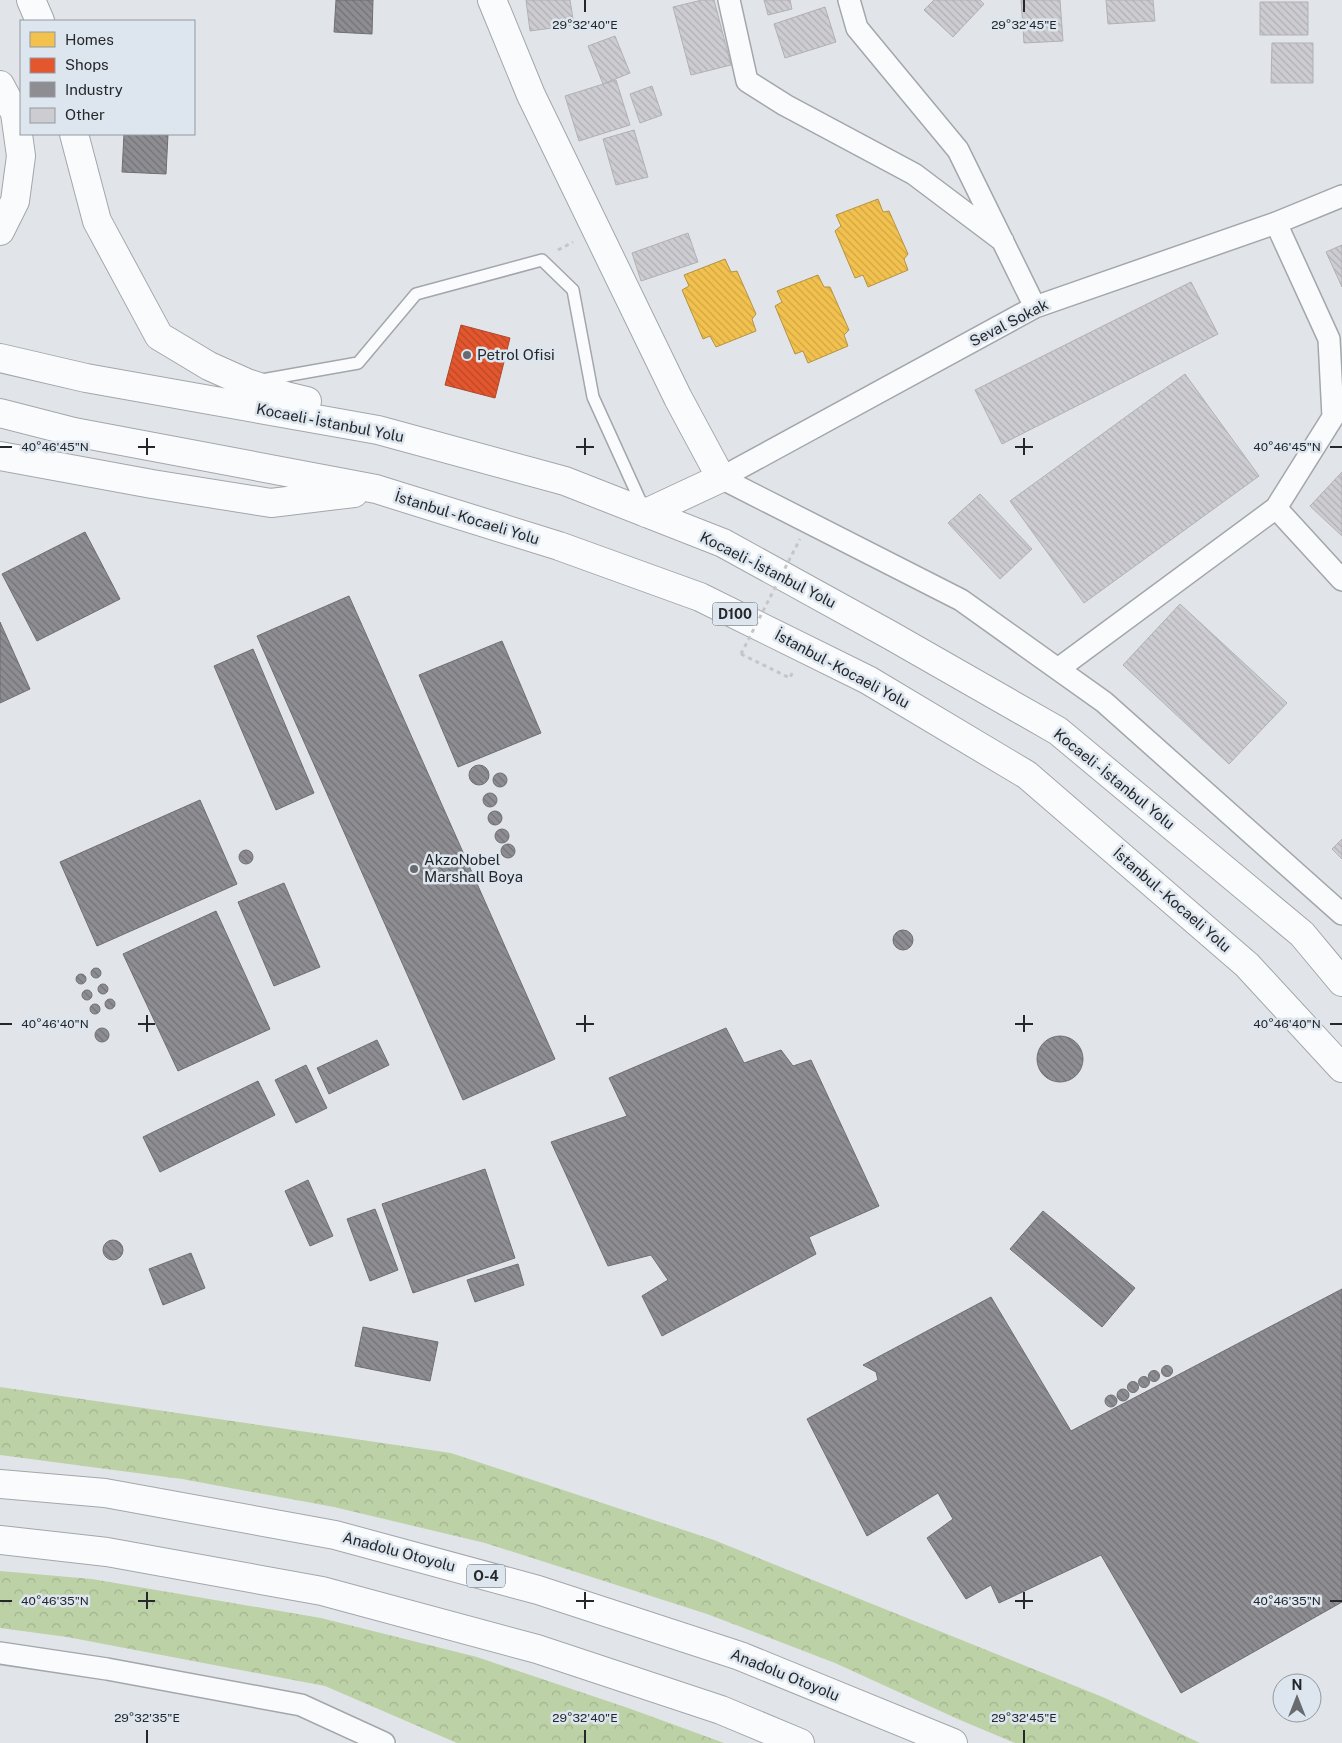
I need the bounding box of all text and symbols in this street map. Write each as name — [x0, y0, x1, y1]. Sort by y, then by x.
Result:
text: 29°32'40"E — [552, 18, 618, 32]
text: 29°32'45"E — [991, 18, 1057, 32]
legend — [20, 20, 195, 135]
text: Homes — [65, 31, 114, 48]
text: Shops — [65, 56, 109, 73]
text: Industry — [65, 81, 123, 98]
text: Other — [65, 106, 105, 123]
street label: Seval Sokak — [967, 296, 1051, 350]
place label: Petrol Ofisi — [477, 346, 555, 363]
marker: Petrol Ofisi — [461, 349, 473, 361]
street label: Kocaeli - İstanbul Yolu — [255, 399, 406, 445]
text: 40°46'45"N — [21, 440, 89, 454]
text: 40°46'45"N — [1253, 440, 1321, 454]
street label: İstanbul - Kocaeli Yolu — [393, 486, 542, 548]
street label: Kocaeli - İstanbul Yolu — [697, 527, 839, 611]
road number: D100 — [712, 602, 758, 626]
street label: İstanbul - Kocaeli Yolu — [772, 625, 913, 711]
street label: Kocaeli - İstanbul Yolu — [1051, 724, 1179, 832]
street label: İstanbul - Kocaeli Yolu — [1110, 843, 1235, 955]
place label: AkzoNobel Marshall Boya — [424, 851, 523, 885]
marker: AkzoNobel Marshall Boya — [408, 863, 420, 875]
text: 40°46'40"N — [21, 1017, 89, 1031]
text: 40°46'40"N — [1253, 1017, 1321, 1031]
street label: Anadolu Otoyolu — [341, 1528, 457, 1575]
road number: O-4 — [467, 1564, 505, 1588]
text: 40°46'35"N — [21, 1594, 89, 1608]
text: 40°46'35"N — [1253, 1594, 1321, 1608]
street label: Anadolu Otoyolu — [728, 1645, 842, 1704]
north arrow — [1272, 1673, 1322, 1723]
text: N — [1292, 1677, 1302, 1693]
text: 29°32'35"E — [114, 1711, 180, 1725]
text: 29°32'40"E — [552, 1711, 618, 1725]
text: 29°32'45"E — [991, 1711, 1057, 1725]

